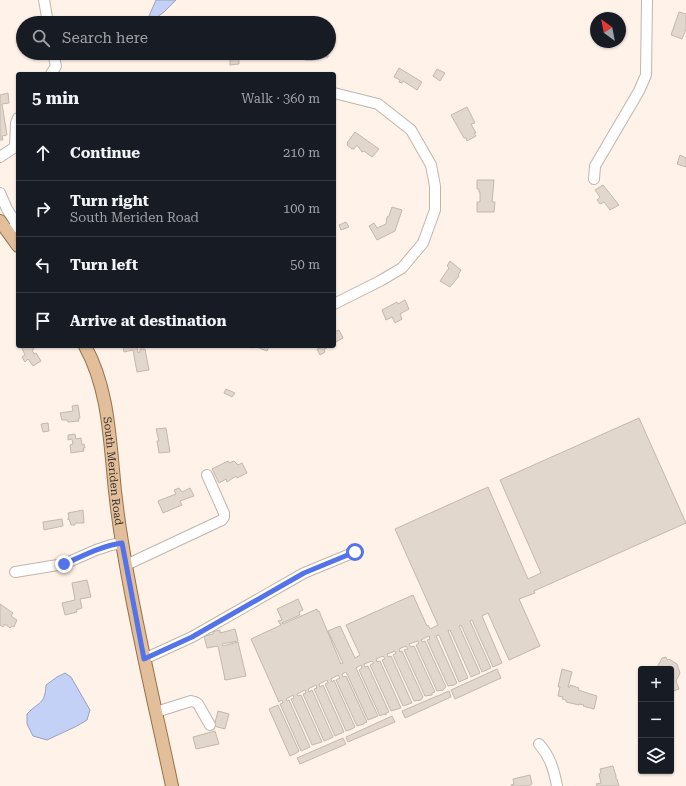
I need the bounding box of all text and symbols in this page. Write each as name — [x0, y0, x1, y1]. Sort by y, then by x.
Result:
north arrow — [590, 12, 626, 48]
search box — [16, 16, 336, 60]
icon: search — [30, 27, 52, 49]
text: Search here — [62, 29, 148, 47]
text: 5 min — [32, 88, 79, 108]
text: Walk · 360 m — [241, 91, 320, 106]
icon: ahead — [32, 142, 54, 164]
text: Continue — [70, 144, 140, 162]
text: 210 m — [283, 145, 320, 160]
text: Turn right — [70, 192, 149, 210]
icon: right — [32, 198, 54, 220]
text: 100 m — [283, 201, 320, 216]
text: South Meriden Road — [70, 210, 199, 225]
icon: left — [32, 254, 54, 276]
text: Turn left — [70, 256, 138, 274]
text: 50 m — [290, 257, 320, 272]
icon: arrive — [32, 310, 54, 332]
text: Arrive at destination — [70, 312, 226, 330]
street label: South Meriden Road — [101, 416, 126, 526]
route start — [346, 543, 364, 561]
route end — [55, 555, 73, 573]
map controls — [638, 666, 674, 774]
button: + — [638, 666, 674, 702]
button: − — [638, 702, 674, 738]
button: layers — [638, 738, 674, 774]

